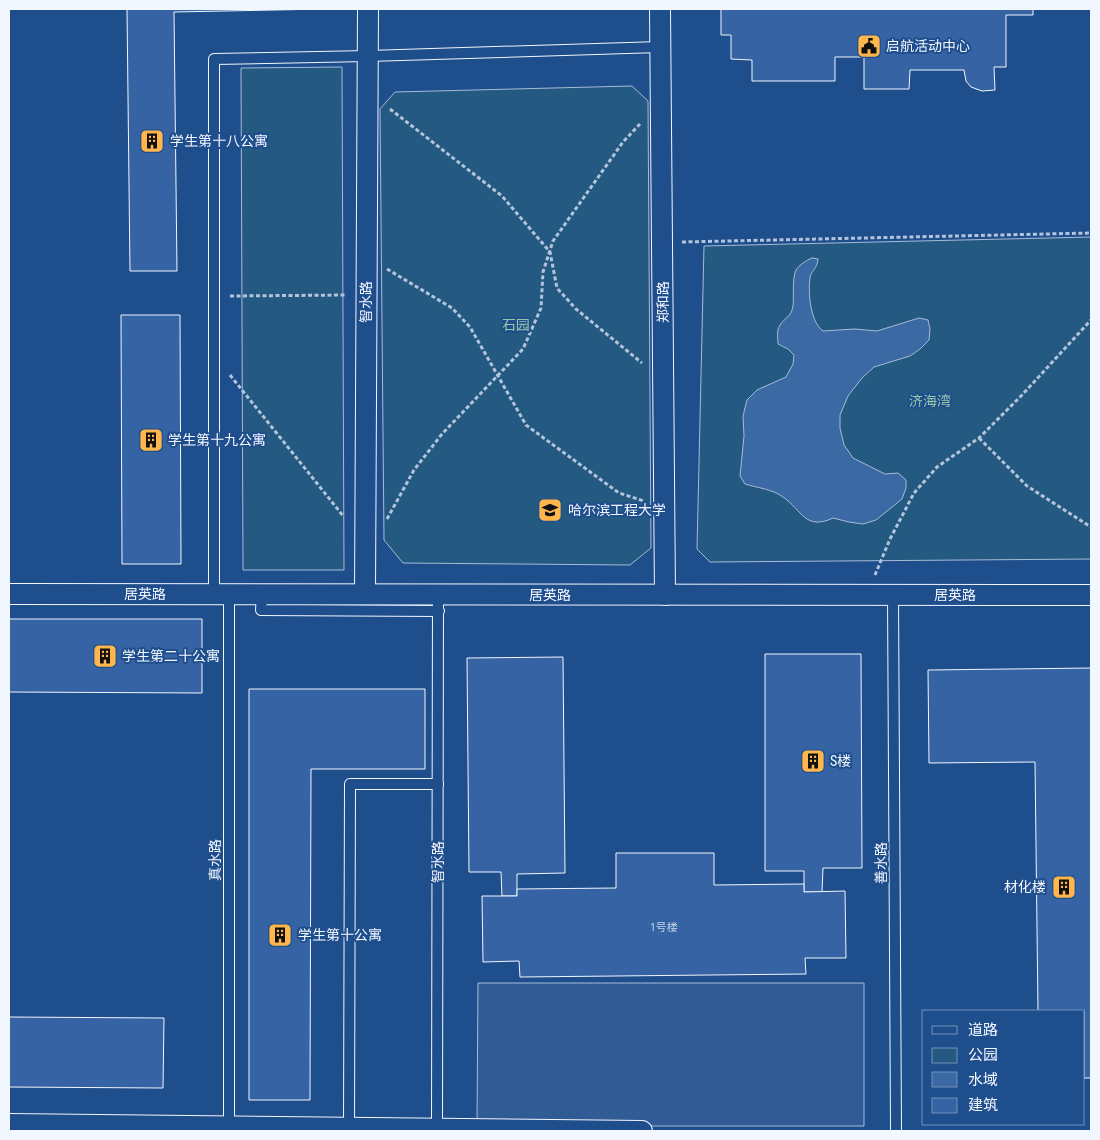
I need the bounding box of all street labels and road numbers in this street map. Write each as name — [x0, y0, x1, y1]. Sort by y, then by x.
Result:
street label: 智水路 — [358, 281, 374, 323]
street label: 郑和路 — [655, 281, 671, 323]
street label: 居英路 — [124, 586, 166, 602]
street label: 居英路 — [529, 587, 571, 603]
street label: 居英路 — [934, 587, 976, 603]
street label: 真水路 — [207, 839, 223, 881]
street label: 智水路 — [430, 841, 446, 883]
street label: 善水路 — [873, 842, 889, 884]

